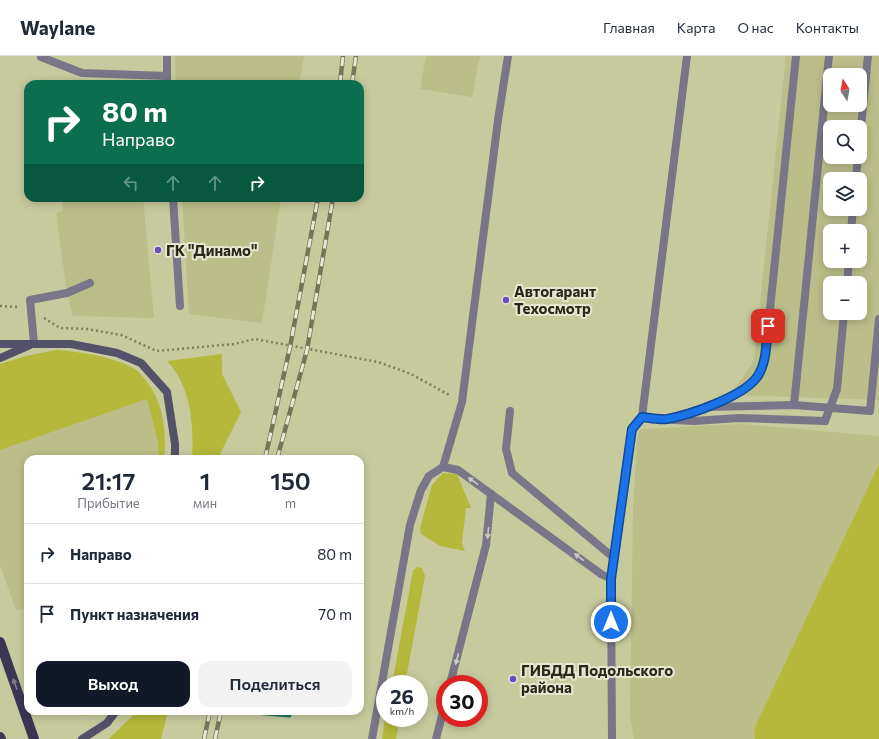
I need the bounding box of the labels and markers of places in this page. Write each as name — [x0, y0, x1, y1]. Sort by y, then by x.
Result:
place label: ГК "Динамо" — [166, 241, 257, 259]
marker: ГК "Динамо" — [153, 245, 163, 255]
place label: Автогарант Техосмотр — [514, 282, 596, 317]
marker: Автогарант Техосмотр — [501, 295, 511, 305]
pin — [751, 309, 785, 343]
place label: ГИБДД Подольского района — [521, 661, 673, 696]
marker: ГИБДД Подольского района — [508, 674, 518, 684]

